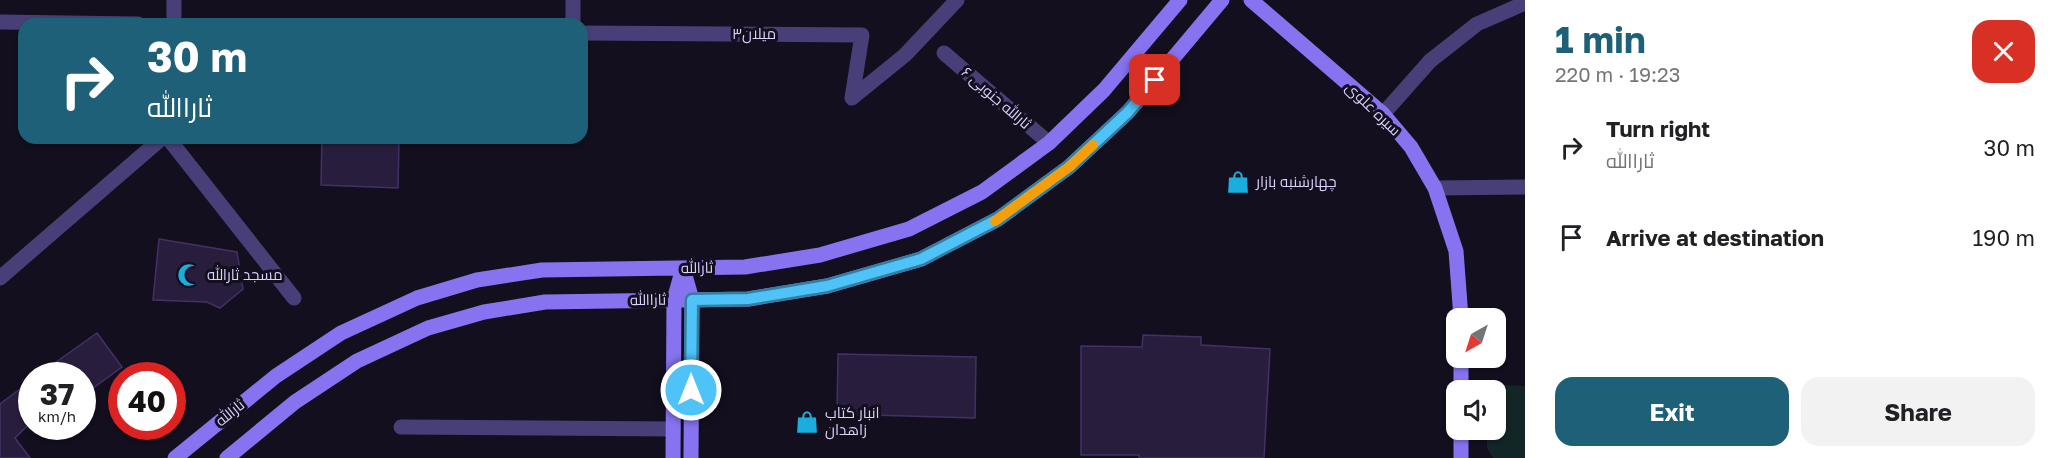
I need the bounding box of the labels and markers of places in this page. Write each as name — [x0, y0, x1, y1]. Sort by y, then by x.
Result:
pin — [1129, 54, 1180, 105]
shop icon: چهارشنبه بازار — [1225, 169, 1251, 195]
place label: چهارشنبه بازار — [1255, 172, 1337, 192]
mosque icon: مسجد ثارالله — [176, 262, 202, 288]
place label: مسجد ثارالله — [207, 265, 283, 284]
place label: انبار کتاب زاهدان — [825, 403, 880, 440]
shop icon: انبار کتاب زاهدان — [794, 409, 820, 435]

